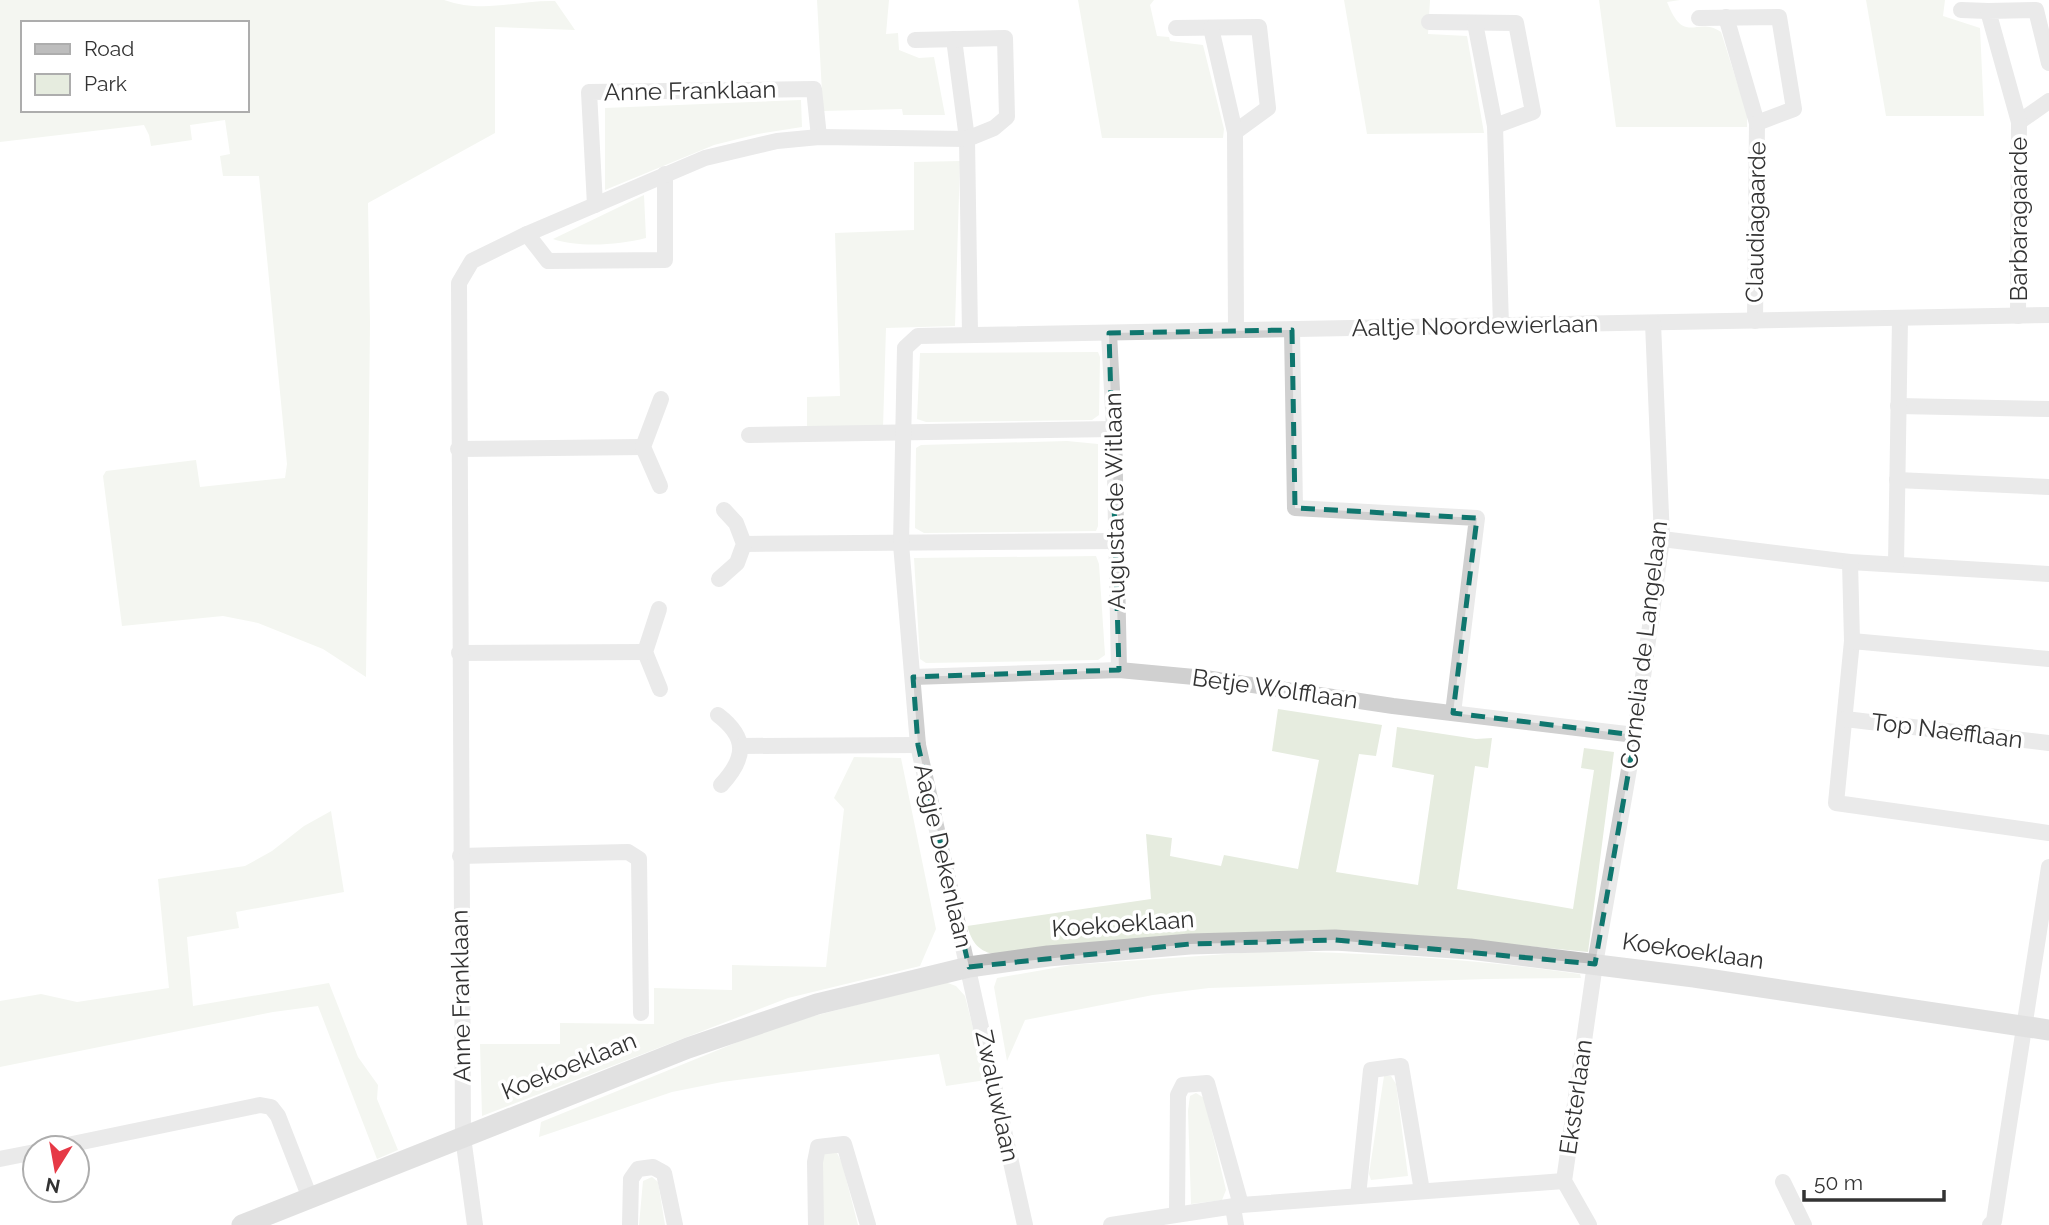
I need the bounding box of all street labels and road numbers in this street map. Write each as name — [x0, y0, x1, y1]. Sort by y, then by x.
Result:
street label: Anne Franklaan — [604, 74, 776, 107]
street label: Barbaragaarde — [2004, 137, 2033, 301]
street label: Claudiagaarde — [1740, 141, 1771, 303]
street label: Aaltje Noordewierlaan — [1351, 309, 1599, 342]
street label: Augusta de Witlaan — [1098, 392, 1131, 610]
street label: Cornelia de Langelaan — [1614, 519, 1673, 771]
street label: Betje Wolfflaan — [1190, 663, 1360, 714]
street label: Top Naefflaan — [1870, 707, 2024, 754]
street label: Aagje Dekenlaan — [908, 761, 979, 951]
street label: Koekoeklaan — [1051, 904, 1195, 943]
street label: Anne Franklaan — [444, 910, 477, 1082]
street label: Koekoeklaan — [1620, 926, 1766, 975]
street label: Koekoeklaan — [497, 1025, 640, 1106]
street label: Zwaluwlaan — [969, 1027, 1026, 1164]
street label: Eksterlaan — [1553, 1038, 1598, 1156]

